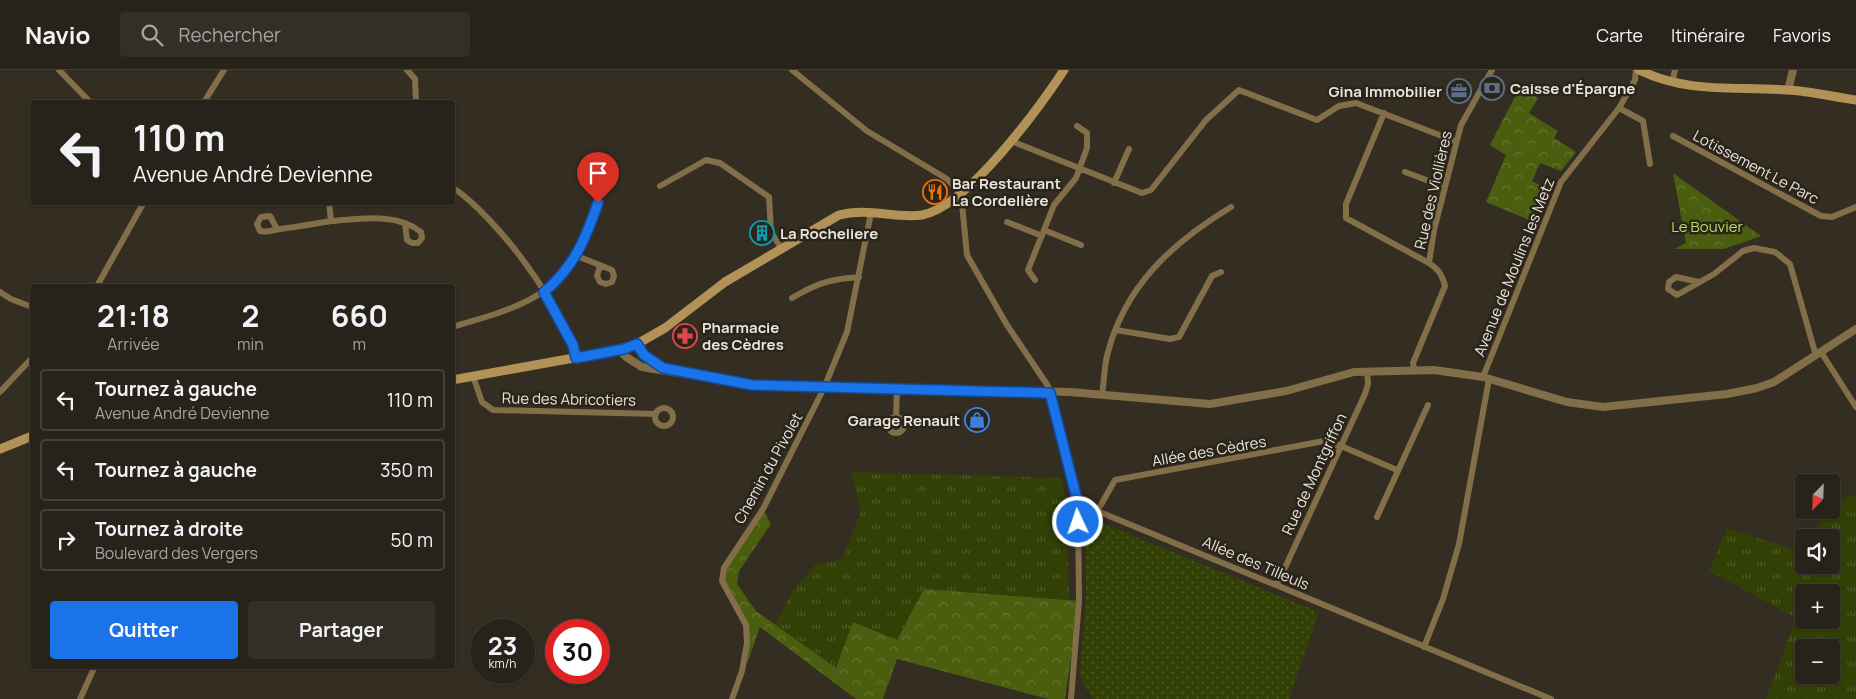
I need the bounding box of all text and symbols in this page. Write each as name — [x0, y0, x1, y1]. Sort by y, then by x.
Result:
search box — [120, 12, 470, 57]
text: Navio — [25, 18, 90, 51]
icon: search — [138, 21, 166, 49]
text: Rechercher — [178, 22, 281, 48]
text: Carte — [1596, 23, 1643, 47]
text: Itinéraire — [1671, 23, 1745, 47]
text: Favoris — [1773, 23, 1831, 47]
bank icon: Caisse d'Épargne — [1479, 75, 1505, 101]
office icon: Gina Immobilier — [1446, 78, 1472, 104]
place label: Caisse d'Épargne — [1510, 78, 1635, 99]
place label: Gina Immobilier — [1329, 81, 1442, 102]
text: 110 m — [133, 114, 225, 162]
icon: left — [50, 120, 115, 185]
street label: Lotissement Le Parc — [1689, 125, 1823, 209]
street label: Rue des Viollières — [1409, 129, 1457, 251]
pin — [577, 152, 619, 203]
text: Avenue André Devienne — [133, 159, 373, 189]
icon: arrive — [584, 159, 612, 187]
place label: Bar Restaurant La Cordelière — [952, 173, 1061, 211]
street label: Avenue de Moulins les Metz — [1469, 175, 1559, 359]
restaurant icon: Bar Restaurant La Cordelière — [922, 179, 948, 205]
park label: Le Bouvier — [1671, 216, 1743, 237]
building icon: La Rocheliere — [749, 220, 775, 246]
place label: La Rocheliere — [780, 223, 878, 244]
text: 21:18 — [97, 295, 170, 336]
text: 2 — [241, 295, 259, 336]
text: 660 — [331, 295, 388, 336]
place label: Pharmacie des Cèdres — [702, 317, 784, 355]
pharmacy icon: Pharmacie des Cèdres — [672, 323, 698, 349]
text: Arrivée — [107, 333, 160, 355]
text: min — [237, 333, 264, 355]
text: m — [353, 333, 366, 355]
text: Tournez à gauche — [95, 376, 257, 402]
icon: left — [52, 386, 80, 414]
text: 110 m — [387, 387, 433, 413]
street label: Rue des Abricotiers — [502, 387, 636, 411]
text: Avenue André Devienne — [95, 402, 269, 424]
shop icon: Garage Renault — [964, 407, 990, 433]
street label: Chemin du Pivolet — [729, 409, 807, 527]
street label: Rue de Montgriffon — [1277, 409, 1352, 538]
place label: Garage Renault — [848, 410, 960, 431]
street label: Allée des Cèdres — [1150, 431, 1268, 471]
icon: left — [52, 456, 80, 484]
text: Tournez à gauche — [95, 457, 257, 483]
text: 350 m — [380, 457, 433, 483]
north arrow — [1795, 474, 1840, 519]
map controls — [1795, 474, 1840, 684]
position arrow — [1051, 495, 1103, 547]
text: Tournez à droite — [95, 516, 243, 542]
icon: right — [52, 526, 80, 554]
text: 50 m — [391, 527, 433, 553]
button: sound — [1795, 529, 1840, 574]
street label: Allée des Tilleuls — [1199, 531, 1313, 595]
text: Boulevard des Vergers — [95, 542, 258, 564]
button: + — [1795, 584, 1840, 629]
button: Quitter — [50, 601, 238, 659]
button: Partager — [248, 601, 435, 659]
speed limit sign: 30 — [545, 619, 610, 684]
text: 23 — [488, 628, 517, 663]
button: − — [1795, 639, 1840, 684]
text: km/h — [489, 655, 516, 672]

